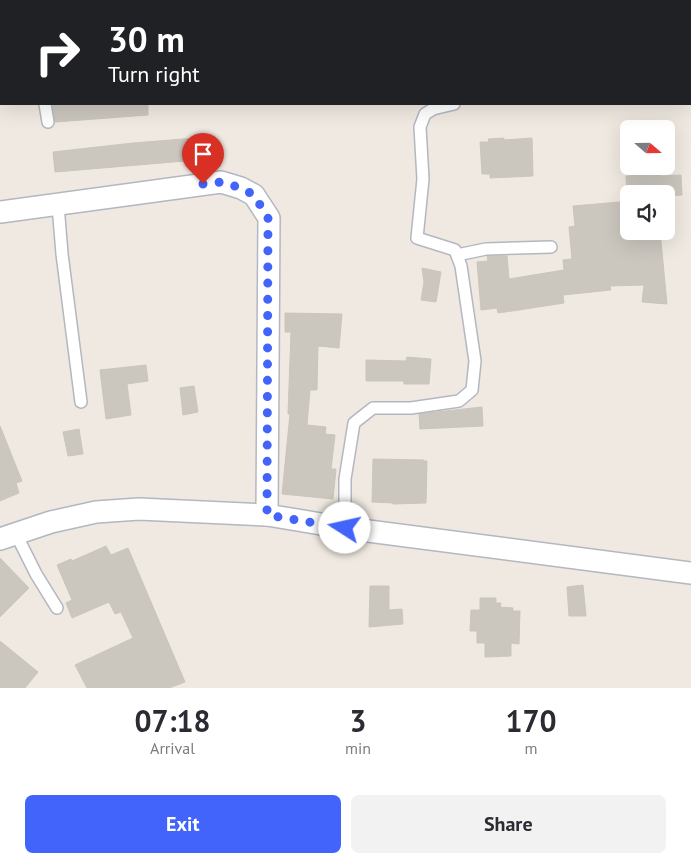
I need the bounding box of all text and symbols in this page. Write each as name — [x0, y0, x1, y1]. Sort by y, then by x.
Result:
text: 30 m — [108, 16, 185, 62]
icon: right — [25, 20, 90, 85]
text: Turn right — [108, 60, 200, 88]
north arrow — [620, 120, 675, 175]
map controls — [620, 120, 675, 240]
pin — [182, 133, 224, 184]
icon: arrive — [189, 140, 217, 168]
button: sound — [620, 185, 675, 240]
position arrow — [318, 501, 370, 553]
text: 07:18 — [134, 701, 211, 740]
text: 3 — [350, 701, 367, 740]
text: 170 — [505, 701, 557, 740]
text: Arrival — [150, 738, 195, 758]
text: min — [345, 738, 371, 758]
text: m — [525, 738, 538, 758]
button: Exit — [25, 795, 341, 853]
button: Share — [351, 795, 666, 853]

